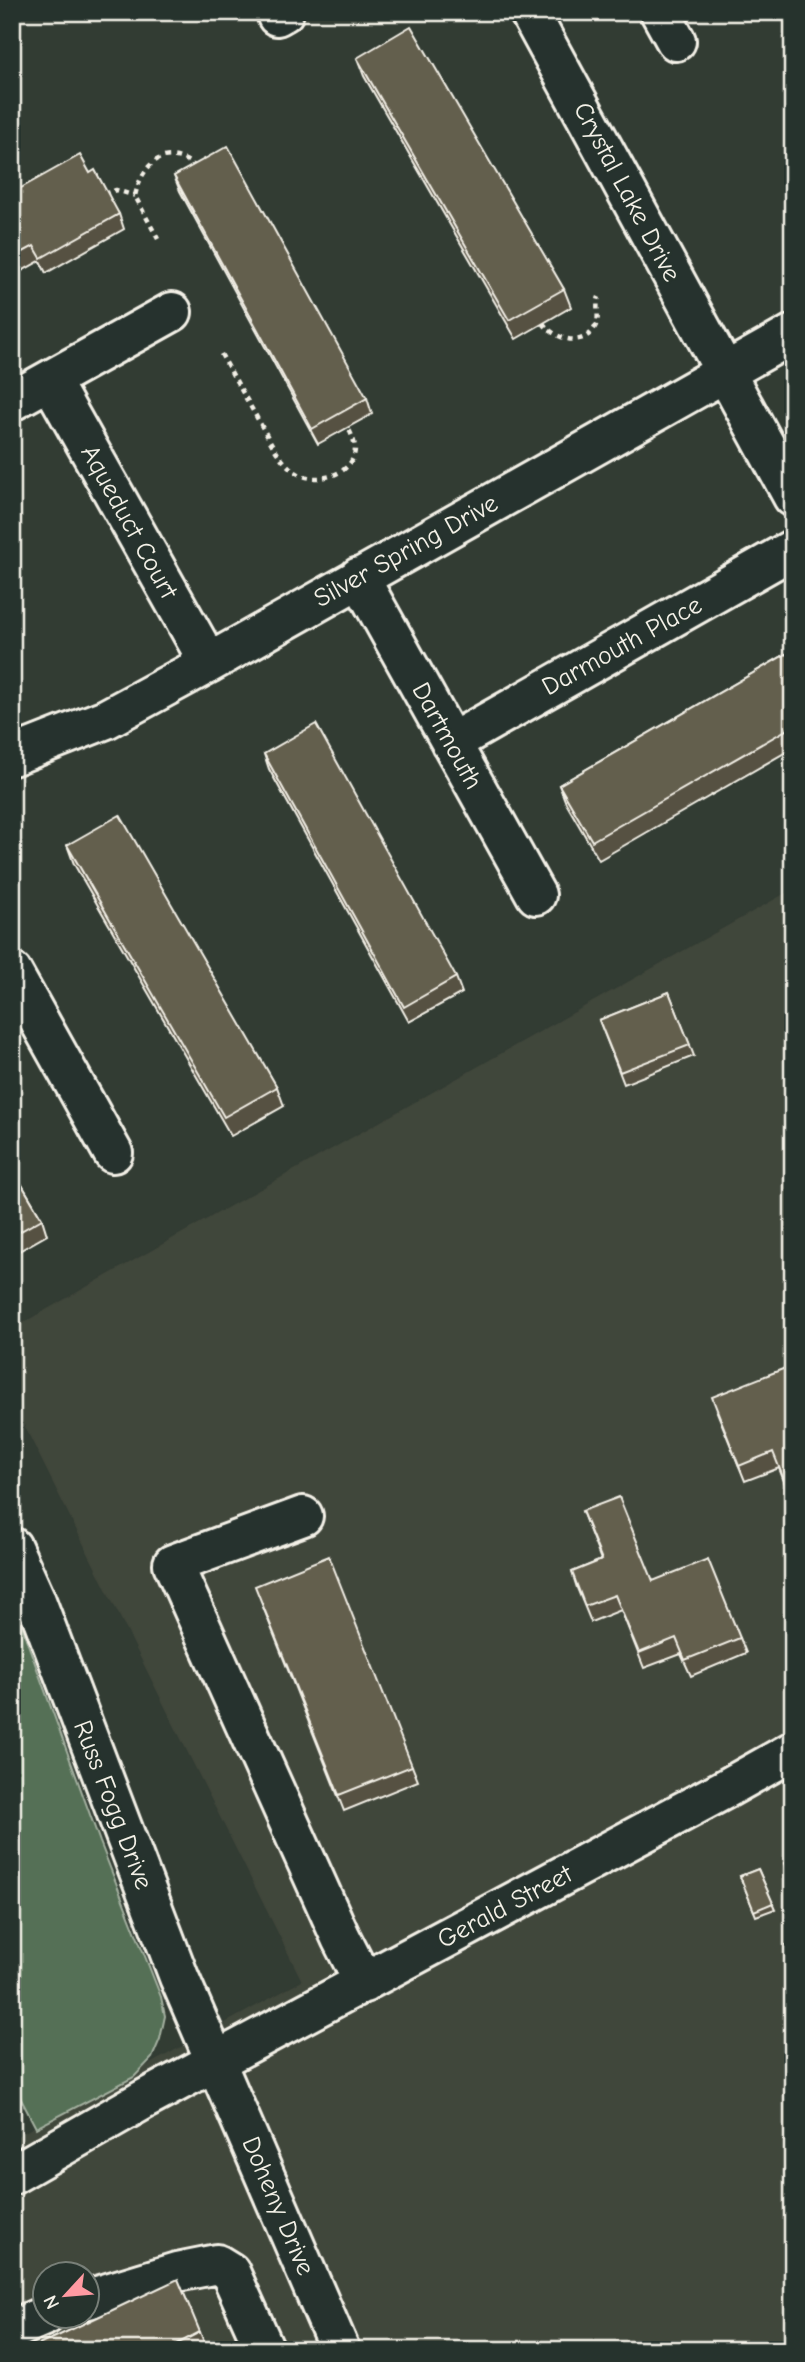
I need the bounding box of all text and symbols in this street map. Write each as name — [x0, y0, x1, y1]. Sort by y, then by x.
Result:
street label: Crystal Lake Drive — [567, 97, 687, 287]
street label: Aqueduct Court — [74, 440, 184, 606]
street label: Silver Spring Drive — [309, 488, 503, 614]
street label: Darmouth Place — [537, 590, 707, 702]
street label: Dartmouth — [405, 677, 489, 795]
street label: Russ Fogg Drive — [67, 1716, 159, 1894]
street label: Gerald Street — [433, 1858, 579, 1955]
street label: Doheny Drive — [235, 2132, 321, 2280]
north arrow — [32, 2260, 102, 2330]
text: N — [39, 2292, 64, 2312]

